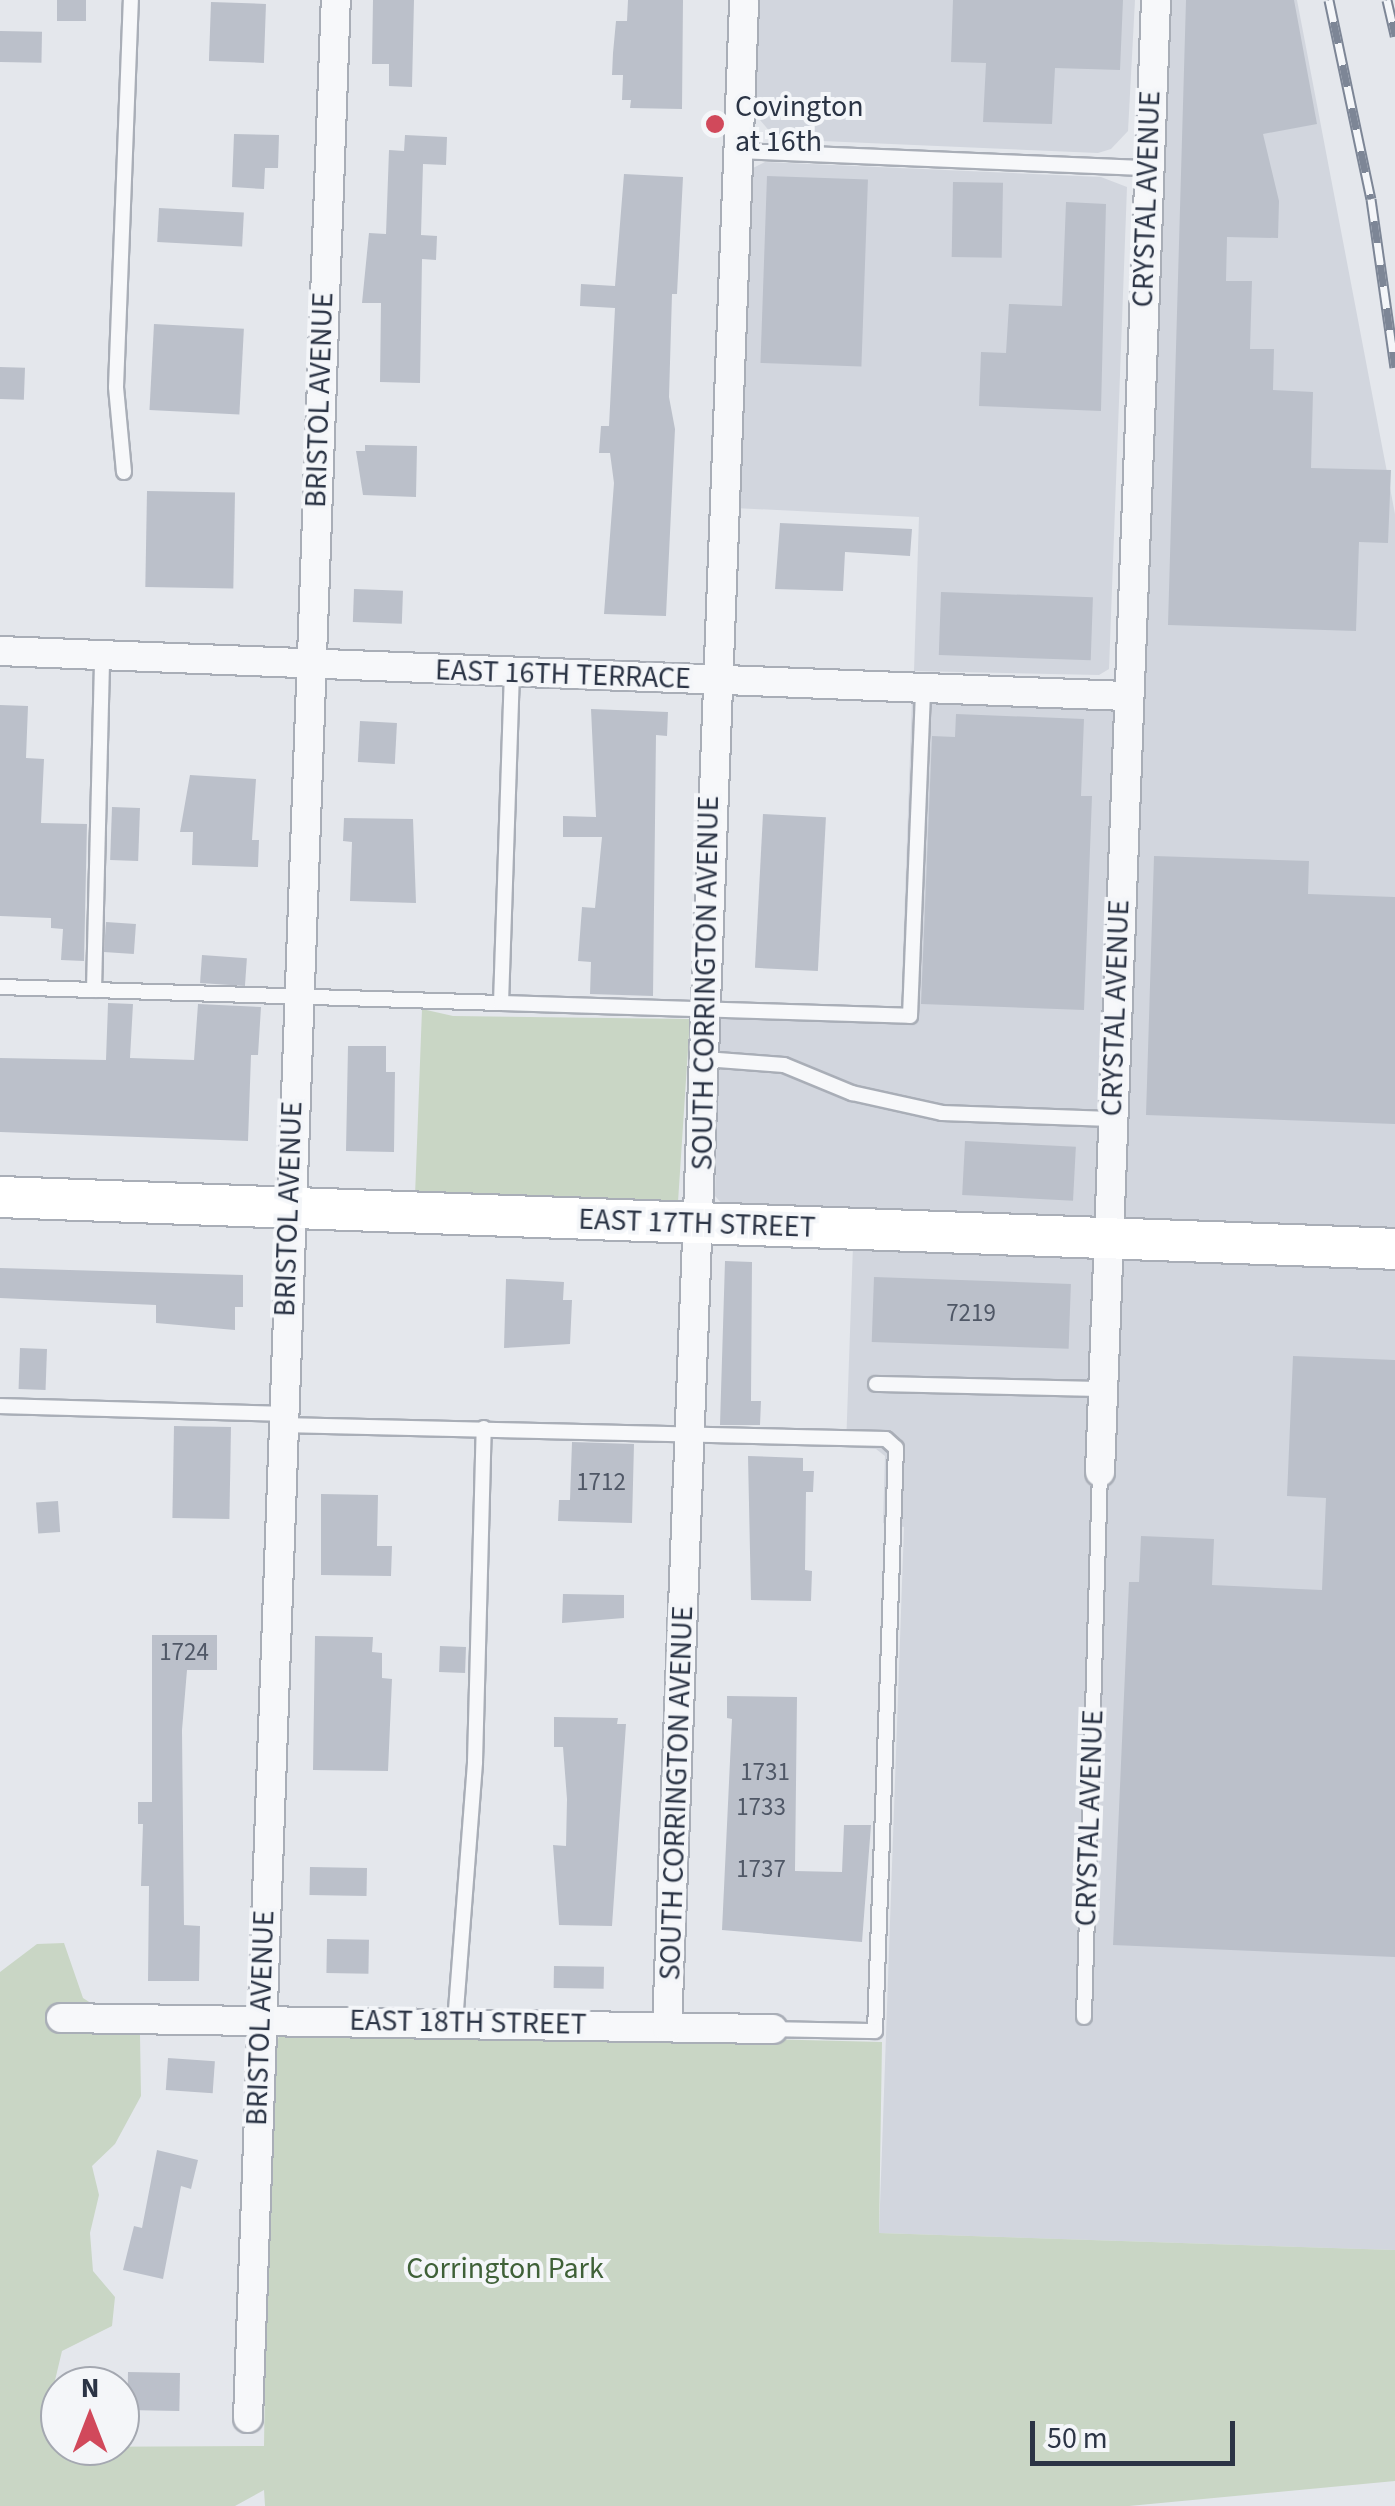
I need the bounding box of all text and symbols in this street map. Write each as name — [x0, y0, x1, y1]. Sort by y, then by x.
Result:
place label: Covington at 16th — [735, 89, 864, 160]
street label: CRYSTAL AVENUE — [1125, 90, 1169, 308]
marker: Covington at 16th — [704, 113, 726, 135]
street label: BRISTOL AVENUE — [298, 292, 342, 508]
street label: EAST 16TH TERRACE — [434, 653, 692, 697]
street label: SOUTH CORRINGTON AVENUE — [685, 795, 727, 1171]
street label: CRYSTAL AVENUE — [1094, 899, 1138, 1117]
street label: BRISTOL AVENUE — [267, 1101, 311, 1317]
street label: EAST 17TH STREET — [578, 1202, 816, 1246]
house number: 7219 — [946, 1298, 996, 1328]
house number: 1712 — [576, 1467, 626, 1497]
street label: SOUTH CORRINGTON AVENUE — [652, 1605, 702, 1981]
house number: 1724 — [159, 1637, 209, 1667]
street label: CRYSTAL AVENUE — [1068, 1709, 1112, 1927]
house number: 1731 — [740, 1757, 790, 1787]
house number: 1733 — [736, 1792, 786, 1822]
house number: 1737 — [736, 1854, 786, 1884]
street label: BRISTOL AVENUE — [239, 1910, 283, 2126]
street label: EAST 18TH STREET — [349, 2003, 587, 2043]
park label: Corrington Park — [406, 2251, 604, 2287]
north arrow — [40, 2366, 140, 2466]
text: N — [81, 2368, 99, 2408]
scale bar — [1035, 2401, 1240, 2463]
text: 50 m — [1047, 2417, 1108, 2460]

